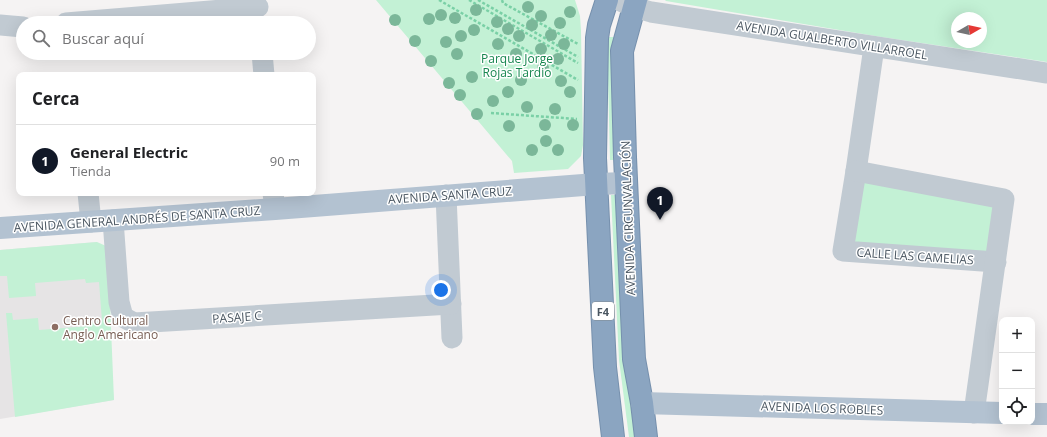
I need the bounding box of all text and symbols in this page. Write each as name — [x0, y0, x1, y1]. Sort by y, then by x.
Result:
north arrow — [951, 12, 987, 48]
search box — [16, 16, 316, 60]
street label: AVENIDA GUALBERTO VILLARROEL — [735, 16, 929, 64]
icon: search — [30, 27, 52, 49]
text: Buscar aquí — [62, 28, 144, 48]
park label: Parque Jorge Rojas Tardio — [481, 50, 553, 81]
text: Cerca — [32, 87, 80, 110]
street label: AVENIDA CIRCUNVALACIÓN — [617, 140, 639, 296]
text: General Electric — [70, 142, 188, 162]
text: 1 — [41, 152, 49, 170]
text: 90 m — [270, 152, 300, 170]
text: Tienda — [70, 162, 111, 180]
street label: AVENIDA SANTA CRUZ — [387, 182, 513, 208]
pin: 1 — [647, 187, 673, 220]
street label: AVENIDA GENERAL ANDRÉS DE SANTA CRUZ — [13, 202, 261, 236]
street label: CALLE LAS CAMELIAS — [856, 243, 974, 269]
your location — [431, 280, 451, 300]
road number: F4 — [592, 302, 614, 320]
street label: PASAJE C — [212, 307, 263, 327]
place label: Centro Cultural Anglo Americano — [63, 312, 158, 343]
map controls — [999, 317, 1035, 425]
button: + — [999, 317, 1035, 353]
marker: Centro Cultural Anglo Americano — [50, 322, 60, 332]
button: − — [999, 353, 1035, 389]
button: locate — [999, 389, 1035, 425]
street label: AVENIDA LOS ROBLES — [760, 397, 884, 419]

